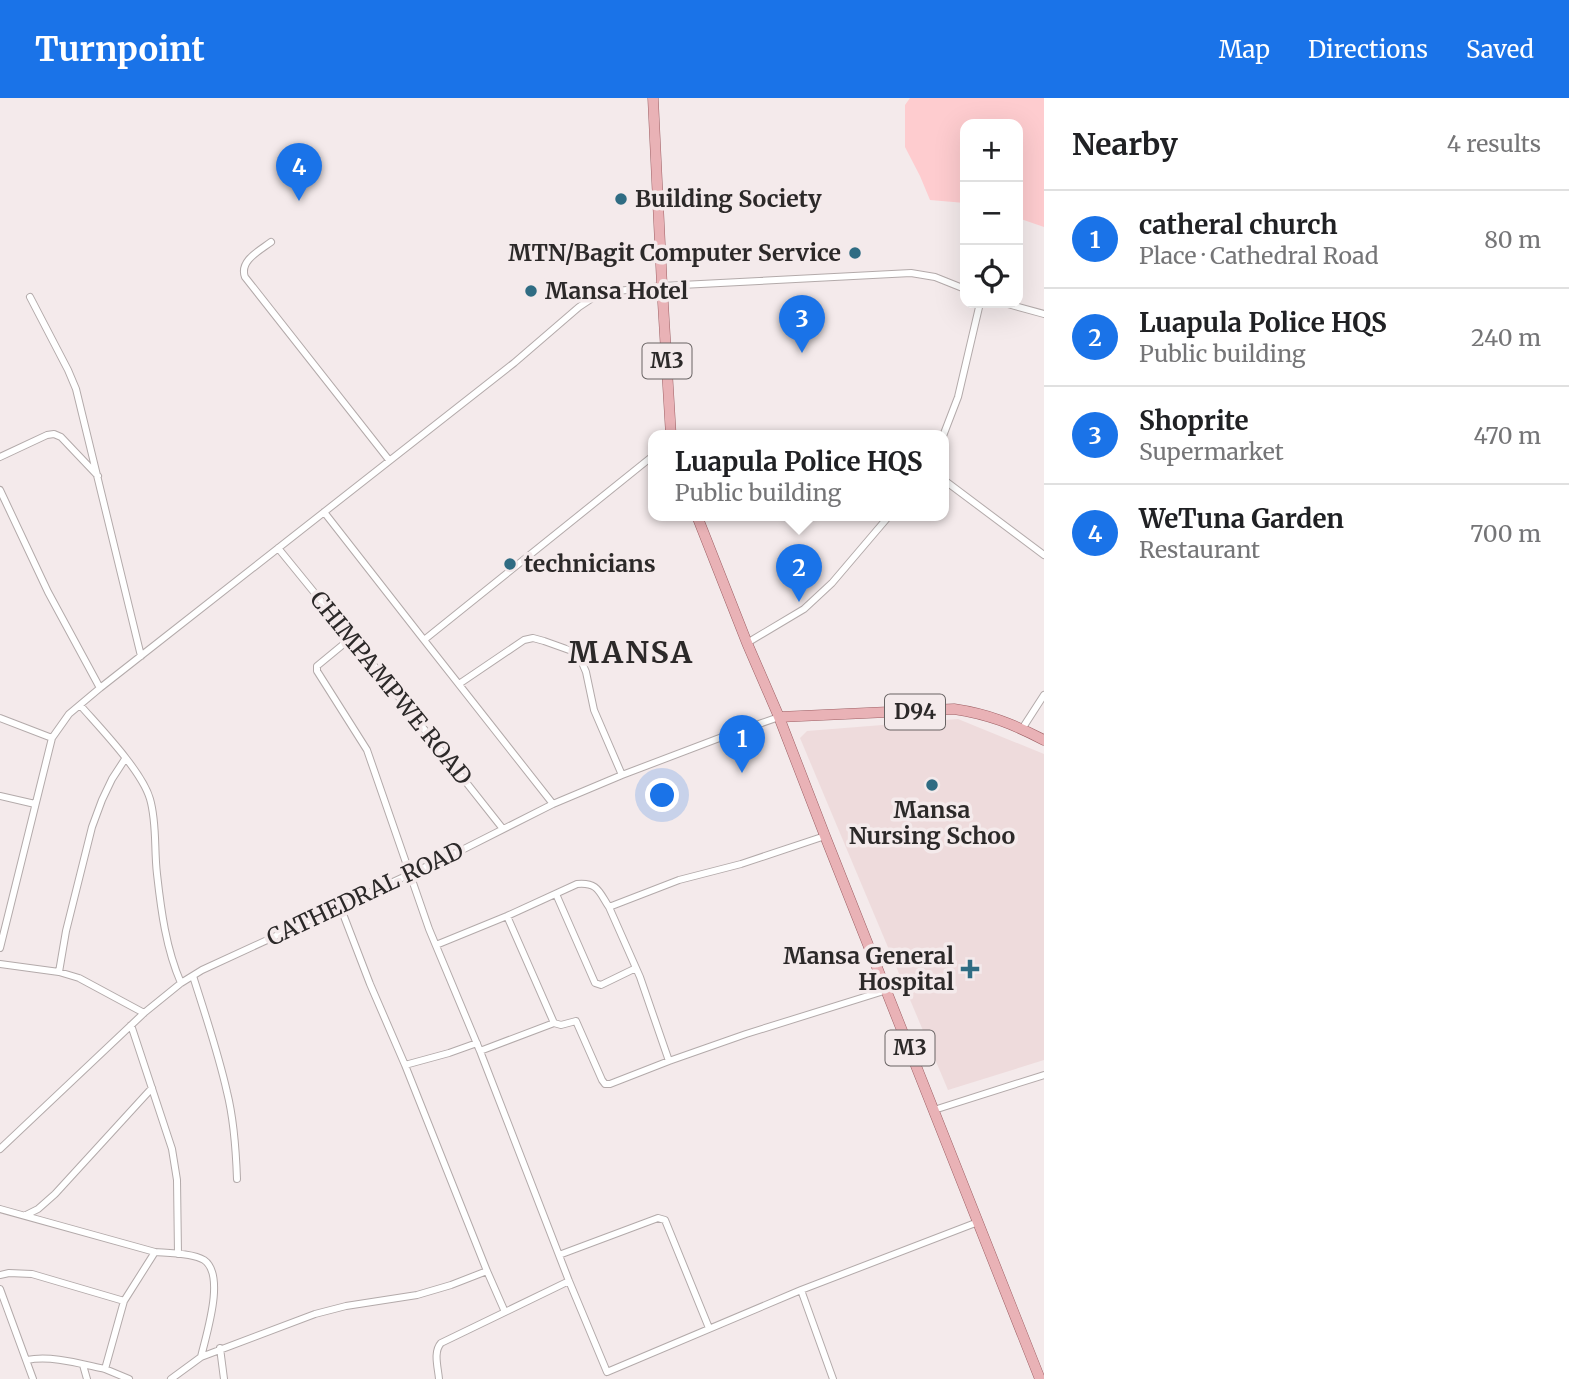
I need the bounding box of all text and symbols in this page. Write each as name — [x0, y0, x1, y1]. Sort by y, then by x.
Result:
text: Turnpoint — [35, 29, 205, 70]
text: Map — [1219, 34, 1270, 65]
text: Directions — [1308, 34, 1428, 65]
text: Saved — [1466, 34, 1534, 65]
map controls — [960, 119, 1023, 308]
button: + — [960, 119, 1023, 182]
text: Nearby — [1072, 125, 1178, 163]
text: 4 results — [1447, 129, 1541, 158]
pin: 4 — [276, 143, 322, 201]
button: − — [960, 182, 1023, 245]
place label: Building Society — [635, 184, 822, 213]
marker: Building Society — [613, 191, 629, 207]
text: catheral church — [1139, 208, 1338, 241]
text: 1 — [1090, 225, 1100, 254]
text: 80 m — [1484, 225, 1541, 254]
place label: MTN/Bagit Computer Service — [508, 238, 841, 267]
text: Place · Cathedral Road — [1139, 241, 1379, 270]
marker: MTN/Bagit Computer Service — [847, 245, 863, 261]
button: locate — [960, 245, 1023, 308]
place label: Mansa Hotel — [545, 276, 689, 305]
marker: Mansa Hotel — [523, 283, 539, 299]
pin: 3 — [779, 295, 825, 353]
text: Luapula Police HQS — [1139, 306, 1387, 339]
text: 2 — [1088, 323, 1102, 352]
text: 240 m — [1471, 323, 1541, 352]
text: Public building — [1139, 339, 1306, 368]
road number: M3 — [642, 344, 692, 378]
text: Shoprite — [1139, 404, 1248, 437]
text: 3 — [1088, 421, 1102, 450]
text: 470 m — [1474, 421, 1541, 450]
popup — [648, 430, 949, 521]
text: Supermarket — [1139, 437, 1284, 466]
text: Luapula Police HQS — [675, 445, 922, 478]
text: Public building — [675, 478, 841, 507]
text: WeTuna Garden — [1139, 502, 1344, 535]
text: 4 — [1088, 519, 1102, 548]
text: 700 m — [1470, 519, 1541, 548]
text: Restaurant — [1139, 535, 1260, 564]
pin: 2 — [776, 544, 822, 602]
place label: technicians — [524, 549, 656, 578]
marker: technicians — [502, 556, 518, 572]
street label: CHIMPAMPWE ROAD — [304, 585, 479, 791]
district label: MANSA — [568, 633, 694, 671]
road number: D94 — [885, 694, 945, 730]
pin: 1 — [719, 715, 765, 773]
marker: Mansa Nursing Schoo — [924, 777, 940, 793]
your location — [645, 778, 679, 812]
place label: Mansa Nursing Schoo — [849, 795, 1016, 850]
street label: CATHEDRAL ROAD — [262, 835, 468, 952]
place label: Mansa General Hospital — [783, 941, 955, 996]
marker: Mansa General Hospital — [960, 959, 980, 979]
road number: M3 — [886, 1030, 934, 1066]

